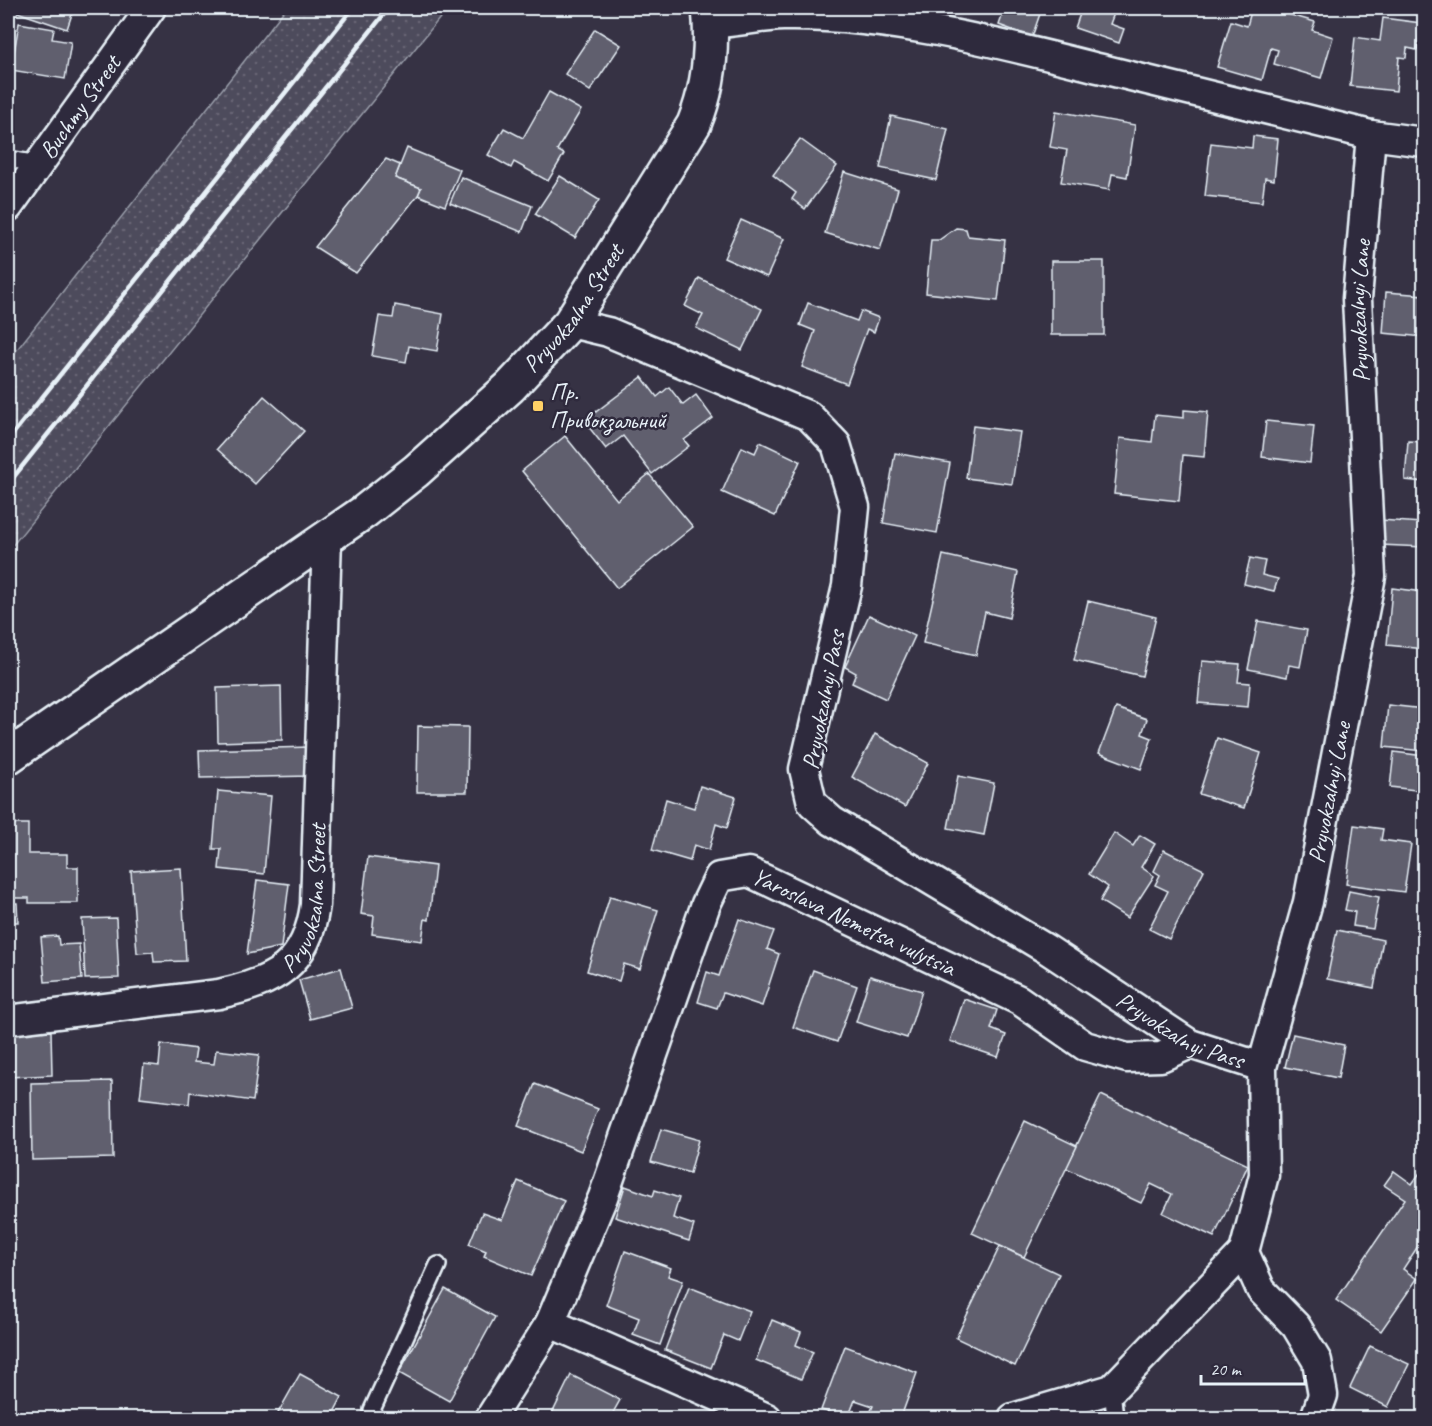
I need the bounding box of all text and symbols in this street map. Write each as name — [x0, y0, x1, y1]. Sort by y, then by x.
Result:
street label: Buchmy Street — [33, 48, 128, 165]
street label: Pryvokzalnyi Lane — [1342, 236, 1377, 383]
street label: Pryvokzalna Street — [516, 237, 632, 379]
place label: Пр. Привокзальний — [550, 377, 668, 436]
marker: Пр. Привокзальний — [531, 399, 545, 413]
street label: Pryvokzalnyi Pass — [795, 625, 852, 772]
street label: Pryvokzalnyi Lane — [1301, 717, 1358, 866]
street label: Pryvokzalna Street — [274, 821, 333, 979]
street label: Yaroslava Nemetsa vulytsia — [747, 861, 962, 983]
street label: Pryvokzalnyi Pass — [1111, 985, 1250, 1076]
scale bar — [1201, 1348, 1304, 1386]
text: 20 m — [1210, 1358, 1243, 1380]

